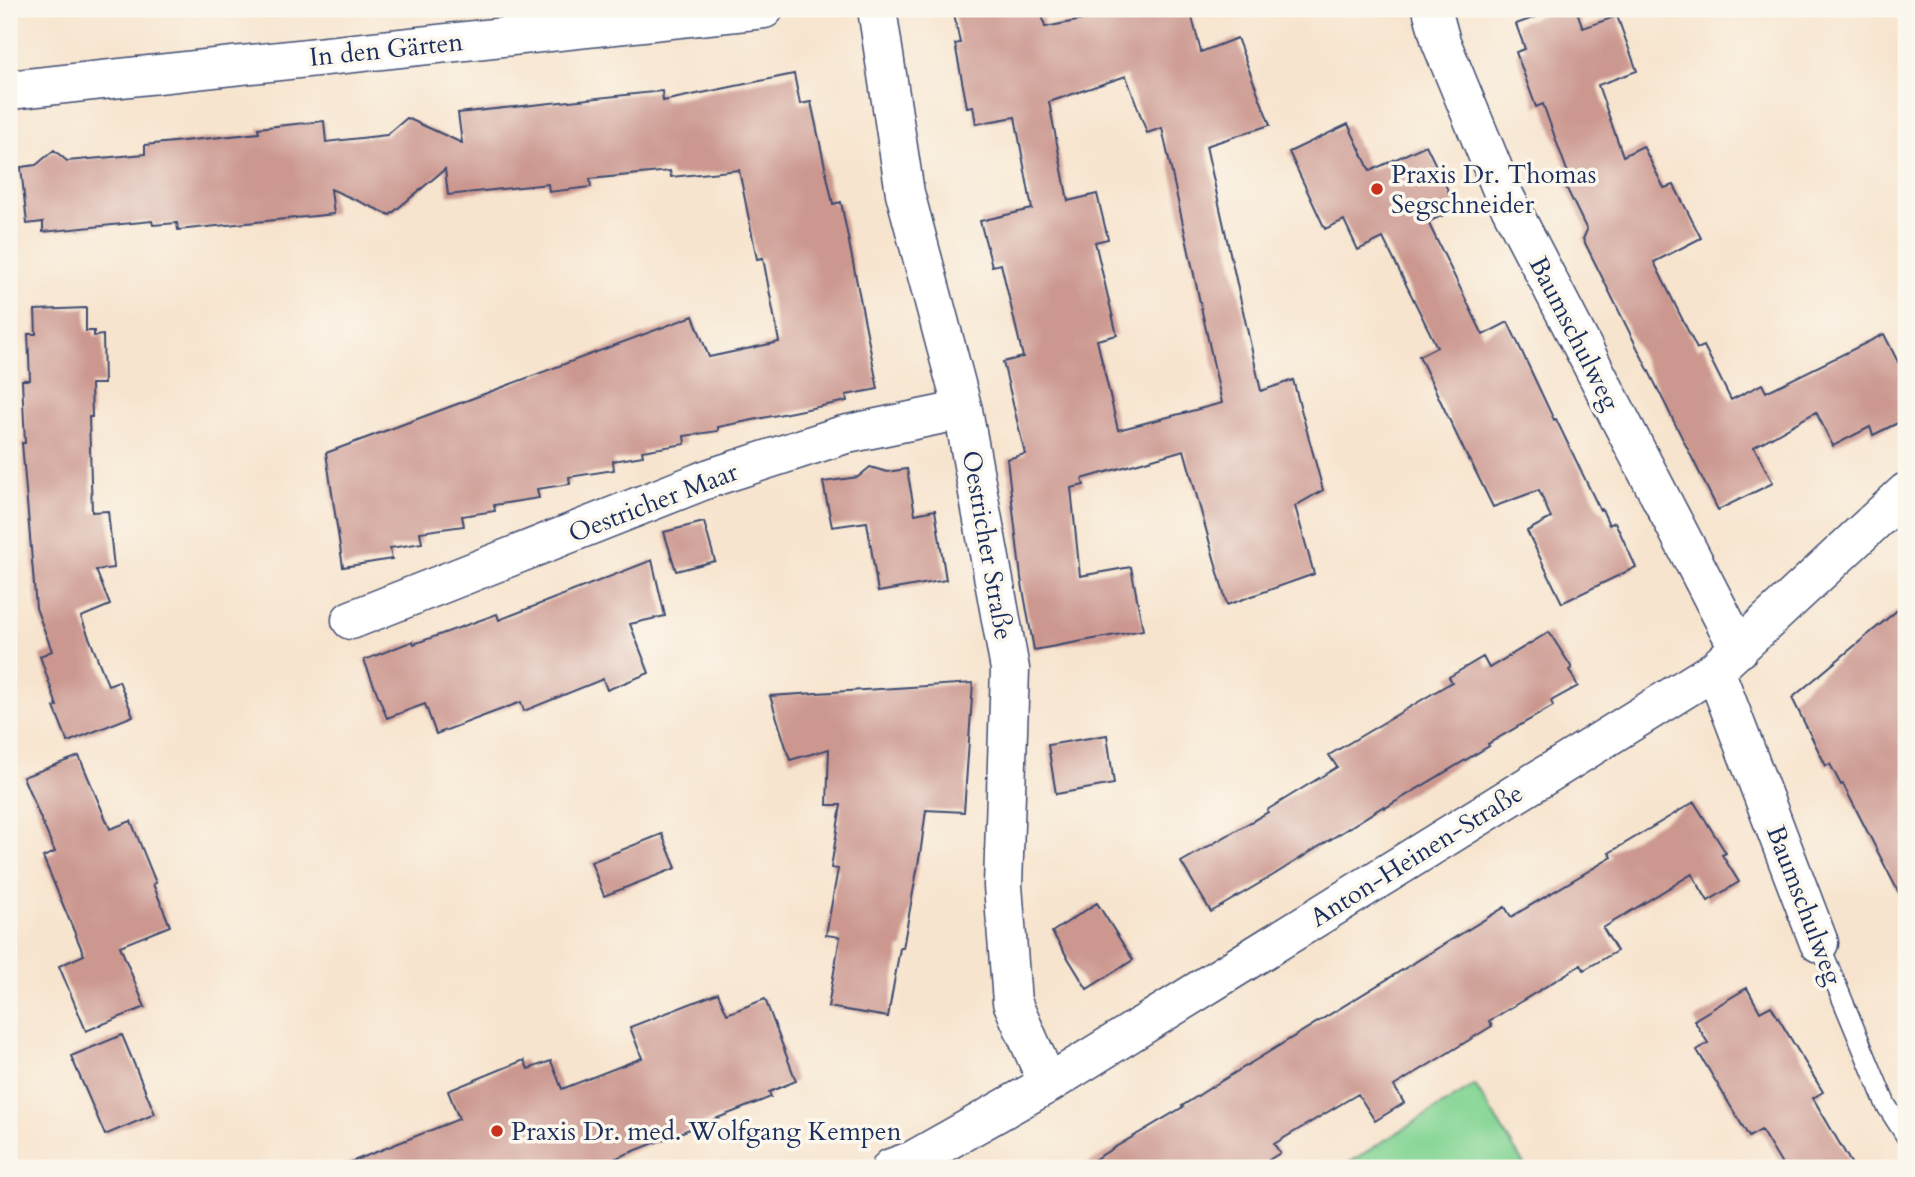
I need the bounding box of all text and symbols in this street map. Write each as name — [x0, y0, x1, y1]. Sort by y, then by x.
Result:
street label: In den Gärten — [307, 24, 465, 75]
place label: Praxis Dr. Thomas Segschneider — [1391, 157, 1597, 222]
marker: Praxis Dr. Thomas Segschneider — [1369, 181, 1385, 197]
street label: Baumschulweg — [1521, 250, 1628, 416]
street label: Oestricher Straße — [954, 448, 1021, 642]
street label: Oestricher Maar — [563, 454, 743, 551]
street label: Anton-Heinen-Straße — [1303, 776, 1529, 935]
street label: Baumschulweg — [1758, 820, 1851, 990]
place label: Praxis Dr. med. Wolfgang Kempen — [511, 1114, 902, 1149]
marker: Praxis Dr. med. Wolfgang Kempen — [489, 1123, 505, 1139]

